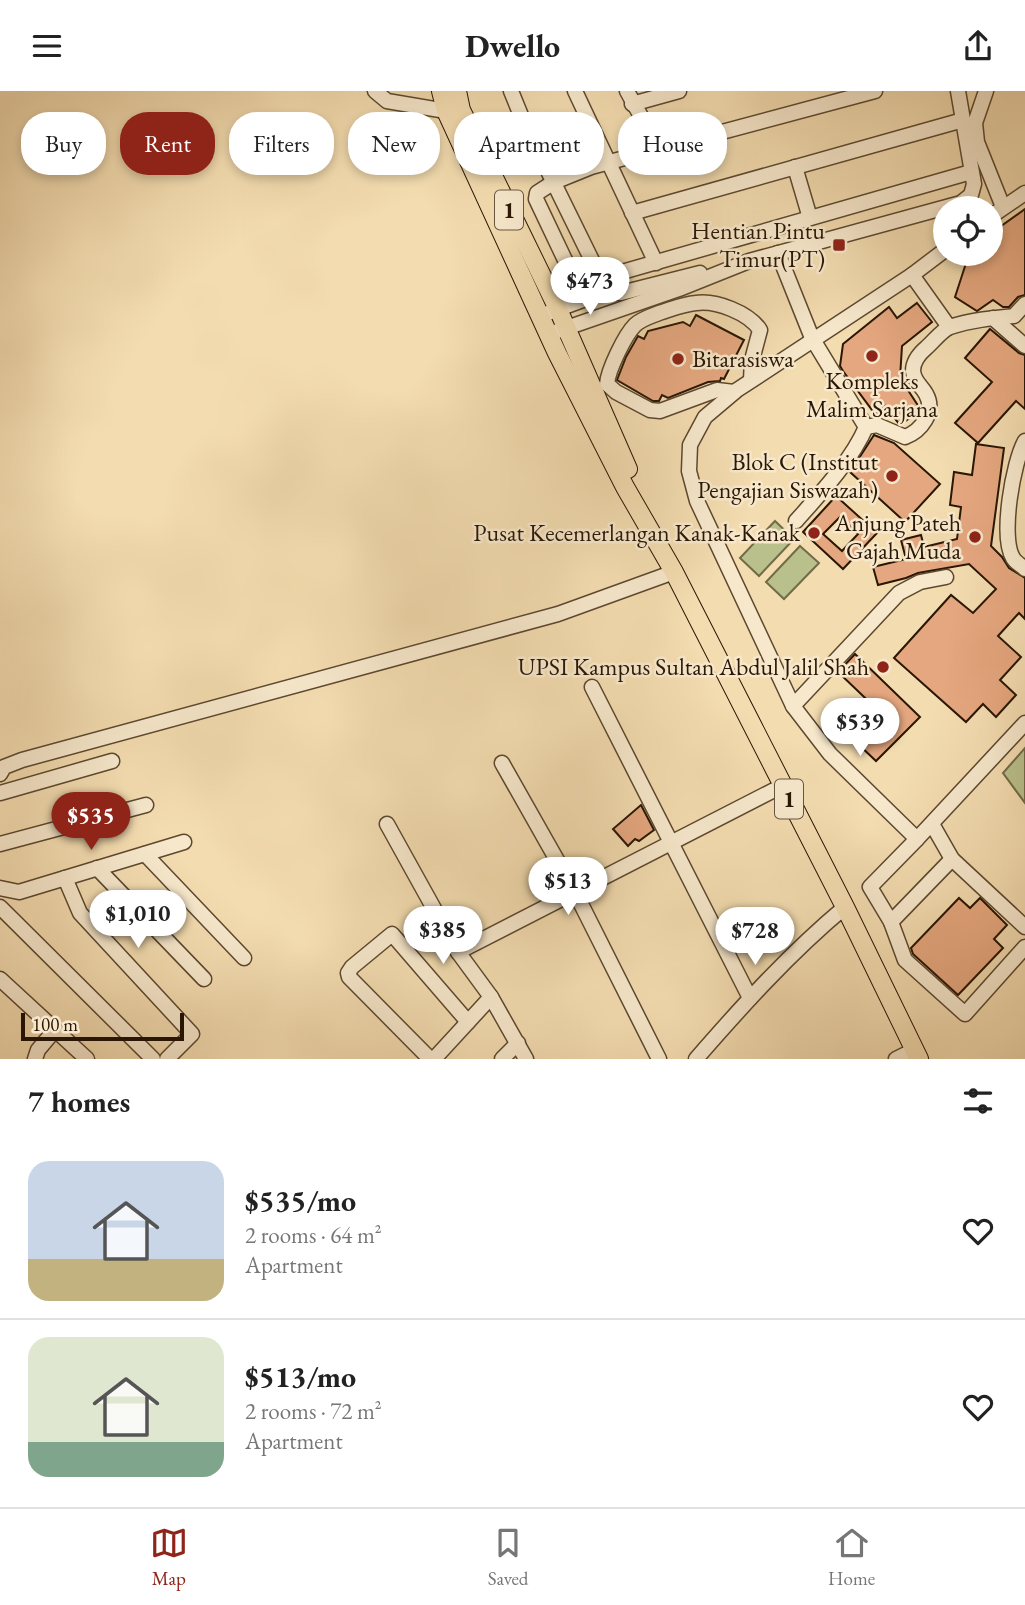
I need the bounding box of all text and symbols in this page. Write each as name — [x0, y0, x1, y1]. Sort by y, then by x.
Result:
text: Dwello — [465, 25, 560, 67]
icon: menu — [28, 27, 66, 65]
icon: share — [959, 27, 997, 65]
chip: Buy — [21, 112, 106, 175]
chip: Rent — [120, 112, 215, 175]
chip: Filters — [229, 112, 334, 175]
chip: New — [348, 112, 440, 175]
chip: Apartment — [454, 112, 604, 175]
chip: House — [618, 112, 727, 175]
road number: 1 — [495, 191, 523, 229]
map controls — [933, 196, 1003, 266]
button: locate — [933, 196, 1003, 266]
place label: Hentian Pintu Timur(PT) — [691, 215, 825, 274]
marker: Hentian Pintu Timur(PT) — [831, 237, 847, 253]
pin: $473 — [549, 257, 631, 317]
text: $473 — [566, 265, 614, 295]
place label: Bitarasiswa — [692, 343, 794, 374]
marker: Kompleks Malim Sarjana — [864, 348, 880, 364]
marker: Bitarasiswa — [670, 351, 686, 367]
place label: Kompleks Malim Sarjana — [806, 365, 938, 424]
place label: Blok C (Institut Pengajian Siswazah) — [697, 446, 878, 505]
marker: Blok C (Institut Pengajian Siswazah) — [884, 468, 900, 484]
place label: Anjung Pateh Gajah Muda — [834, 507, 961, 566]
place label: Pusat Kecemerlangan Kanak-Kanak — [473, 517, 801, 548]
marker: Pusat Kecemerlangan Kanak-Kanak — [806, 525, 822, 541]
marker: Anjung Pateh Gajah Muda — [967, 529, 983, 545]
place label: UPSI Kampus Sultan Abdul Jalil Shah — [518, 651, 869, 682]
marker: UPSI Kampus Sultan Abdul Jalil Shah — [875, 659, 891, 675]
pin: $539 — [819, 699, 901, 758]
text: $539 — [836, 706, 884, 736]
road number: 1 — [775, 779, 803, 819]
pin: $535 — [50, 793, 132, 852]
text: $535 — [67, 800, 115, 830]
pin: $513 — [527, 857, 609, 917]
text: $513 — [544, 865, 592, 895]
pin: $1,010 — [81, 891, 195, 950]
text: $1,010 — [106, 898, 170, 928]
pin: $385 — [402, 907, 484, 966]
pin: $728 — [714, 907, 796, 967]
text: $385 — [419, 914, 467, 944]
text: $728 — [731, 915, 779, 945]
scale bar — [21, 1010, 184, 1042]
text: 100 m — [32, 1012, 78, 1037]
text: 7 homes — [28, 1082, 130, 1121]
icon: filters — [959, 1082, 997, 1120]
text: $535/mo — [245, 1181, 356, 1220]
icon: home — [84, 1189, 168, 1273]
icon: heart — [959, 1212, 997, 1250]
text: 2 rooms · 64 m² — [245, 1220, 382, 1250]
text: Apartment — [245, 1250, 343, 1280]
text: $513/mo — [245, 1357, 356, 1396]
icon: home — [84, 1365, 168, 1449]
icon: heart — [959, 1388, 997, 1426]
text: 2 rooms · 72 m² — [245, 1396, 382, 1426]
text: Apartment — [245, 1426, 343, 1456]
tab: Map — [150, 1524, 188, 1591]
tab: Saved — [488, 1524, 528, 1591]
tab: Home — [828, 1524, 875, 1591]

